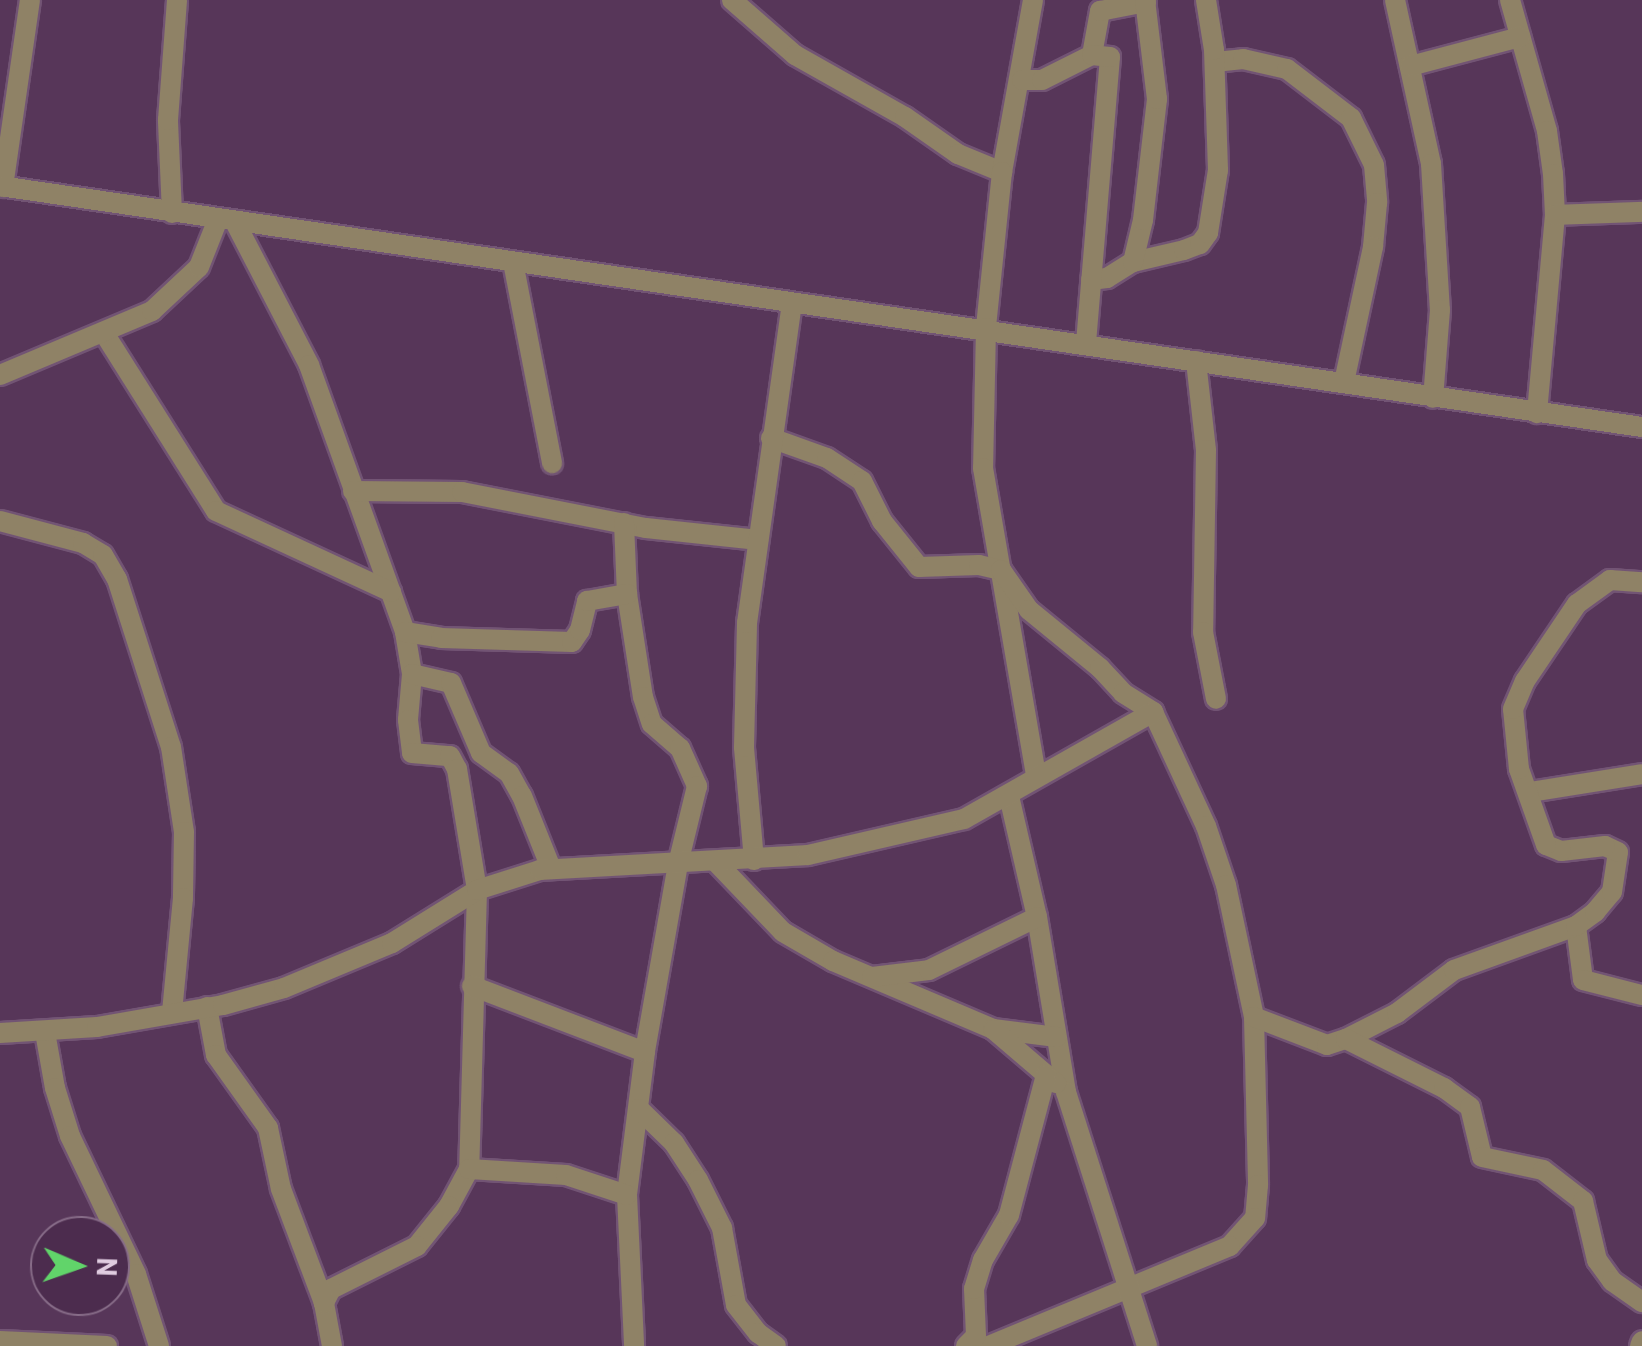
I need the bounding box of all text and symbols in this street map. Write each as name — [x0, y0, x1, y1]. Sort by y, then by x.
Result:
north arrow — [30, 1216, 130, 1316]
text: N — [91, 1257, 125, 1277]

